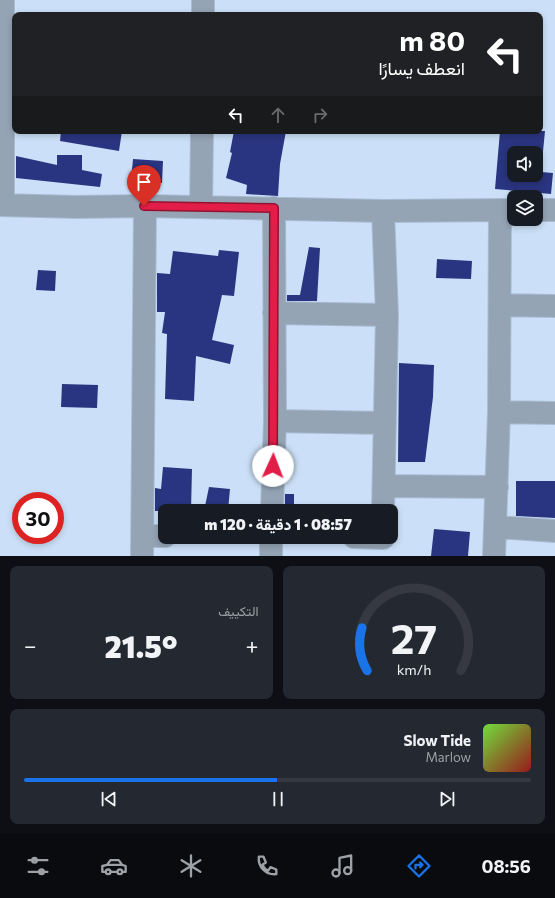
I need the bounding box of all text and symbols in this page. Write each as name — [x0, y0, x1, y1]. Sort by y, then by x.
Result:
text: 80 m — [399, 23, 465, 57]
icon: left — [479, 28, 531, 80]
text: انعطف يسارًا — [378, 57, 465, 79]
icon: left — [225, 104, 247, 126]
icon: ahead — [267, 104, 289, 126]
icon: right — [309, 104, 331, 126]
map controls — [507, 146, 543, 226]
button: sound — [507, 146, 543, 182]
pin — [127, 165, 161, 206]
icon: arrive — [133, 171, 155, 193]
button: layers — [507, 190, 543, 226]
position arrow — [252, 445, 294, 487]
speed limit sign: 30 — [12, 492, 64, 544]
text: 08:57 · 1 دقيقة · 120 m — [204, 515, 352, 533]
text: التكييف — [218, 603, 259, 619]
text: 27 — [391, 611, 437, 662]
text: 21.5° — [104, 627, 178, 664]
text: − — [24, 632, 37, 659]
text: + — [246, 632, 258, 659]
text: km/h — [396, 659, 431, 677]
text: Slow Tide — [403, 731, 471, 749]
text: Marlow — [425, 749, 471, 765]
icon: previous — [98, 788, 120, 810]
icon: pause — [267, 788, 289, 810]
icon: next — [436, 788, 458, 810]
icon: filters — [24, 852, 52, 880]
icon: car — [100, 852, 128, 880]
icon: climate — [177, 852, 205, 880]
icon: phone — [253, 852, 281, 880]
icon: music — [329, 852, 357, 880]
icon: directions — [405, 852, 433, 880]
text: 08:56 — [481, 855, 531, 877]

